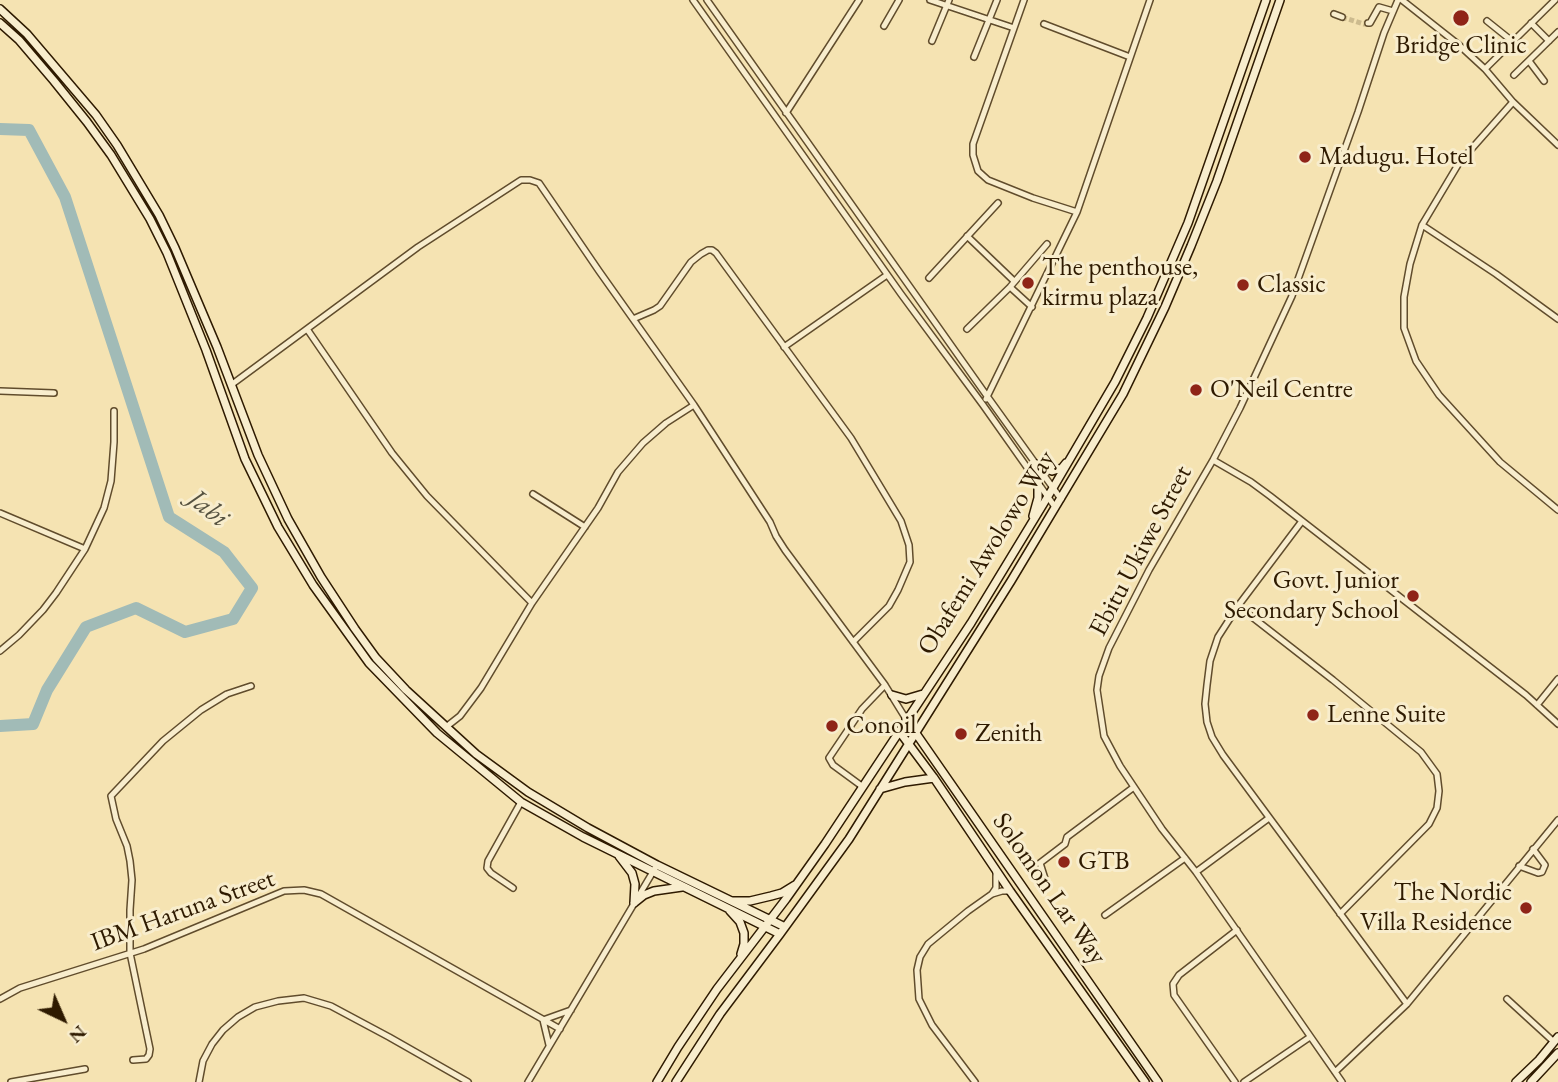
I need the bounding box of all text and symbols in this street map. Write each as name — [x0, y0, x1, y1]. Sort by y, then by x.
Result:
marker: Bridge Clinic — [1451, 8, 1471, 28]
place label: Bridge Clinic — [1395, 30, 1527, 62]
place label: Madugu. Hotel — [1319, 141, 1474, 173]
marker: Madugu. Hotel — [1297, 149, 1313, 165]
place label: The penthouse, kirmu plaza — [1042, 252, 1198, 314]
place label: Classic — [1257, 269, 1326, 301]
marker: The penthouse, kirmu plaza — [1020, 275, 1036, 291]
marker: Classic — [1235, 277, 1251, 293]
place label: O'Neil Centre — [1210, 374, 1353, 406]
marker: O'Neil Centre — [1188, 382, 1204, 398]
street label: Obafemi Awolowo Way — [911, 445, 1063, 661]
street label: Ebitu Ukiwe Street — [1083, 460, 1199, 642]
water label: Jabi — [181, 483, 235, 535]
place label: Govt. Junior Secondary School — [1224, 565, 1399, 626]
marker: Govt. Junior Secondary School — [1405, 588, 1421, 604]
place label: Lenne Suite — [1327, 699, 1446, 731]
marker: Lenne Suite — [1305, 707, 1321, 723]
place label: Conoil — [846, 710, 917, 742]
marker: Conoil — [824, 718, 840, 734]
place label: Zenith — [975, 718, 1042, 750]
marker: Zenith — [953, 726, 969, 742]
street label: Solomon Lar Way — [985, 807, 1113, 971]
place label: GTB — [1078, 846, 1130, 878]
marker: GTB — [1056, 854, 1072, 870]
street label: IBM Haruna Street — [87, 863, 279, 959]
place label: The Nordic Villa Residence — [1360, 877, 1512, 938]
marker: The Nordic Villa Residence — [1518, 900, 1534, 916]
north arrow — [28, 984, 98, 1054]
text: N — [64, 1020, 92, 1049]

